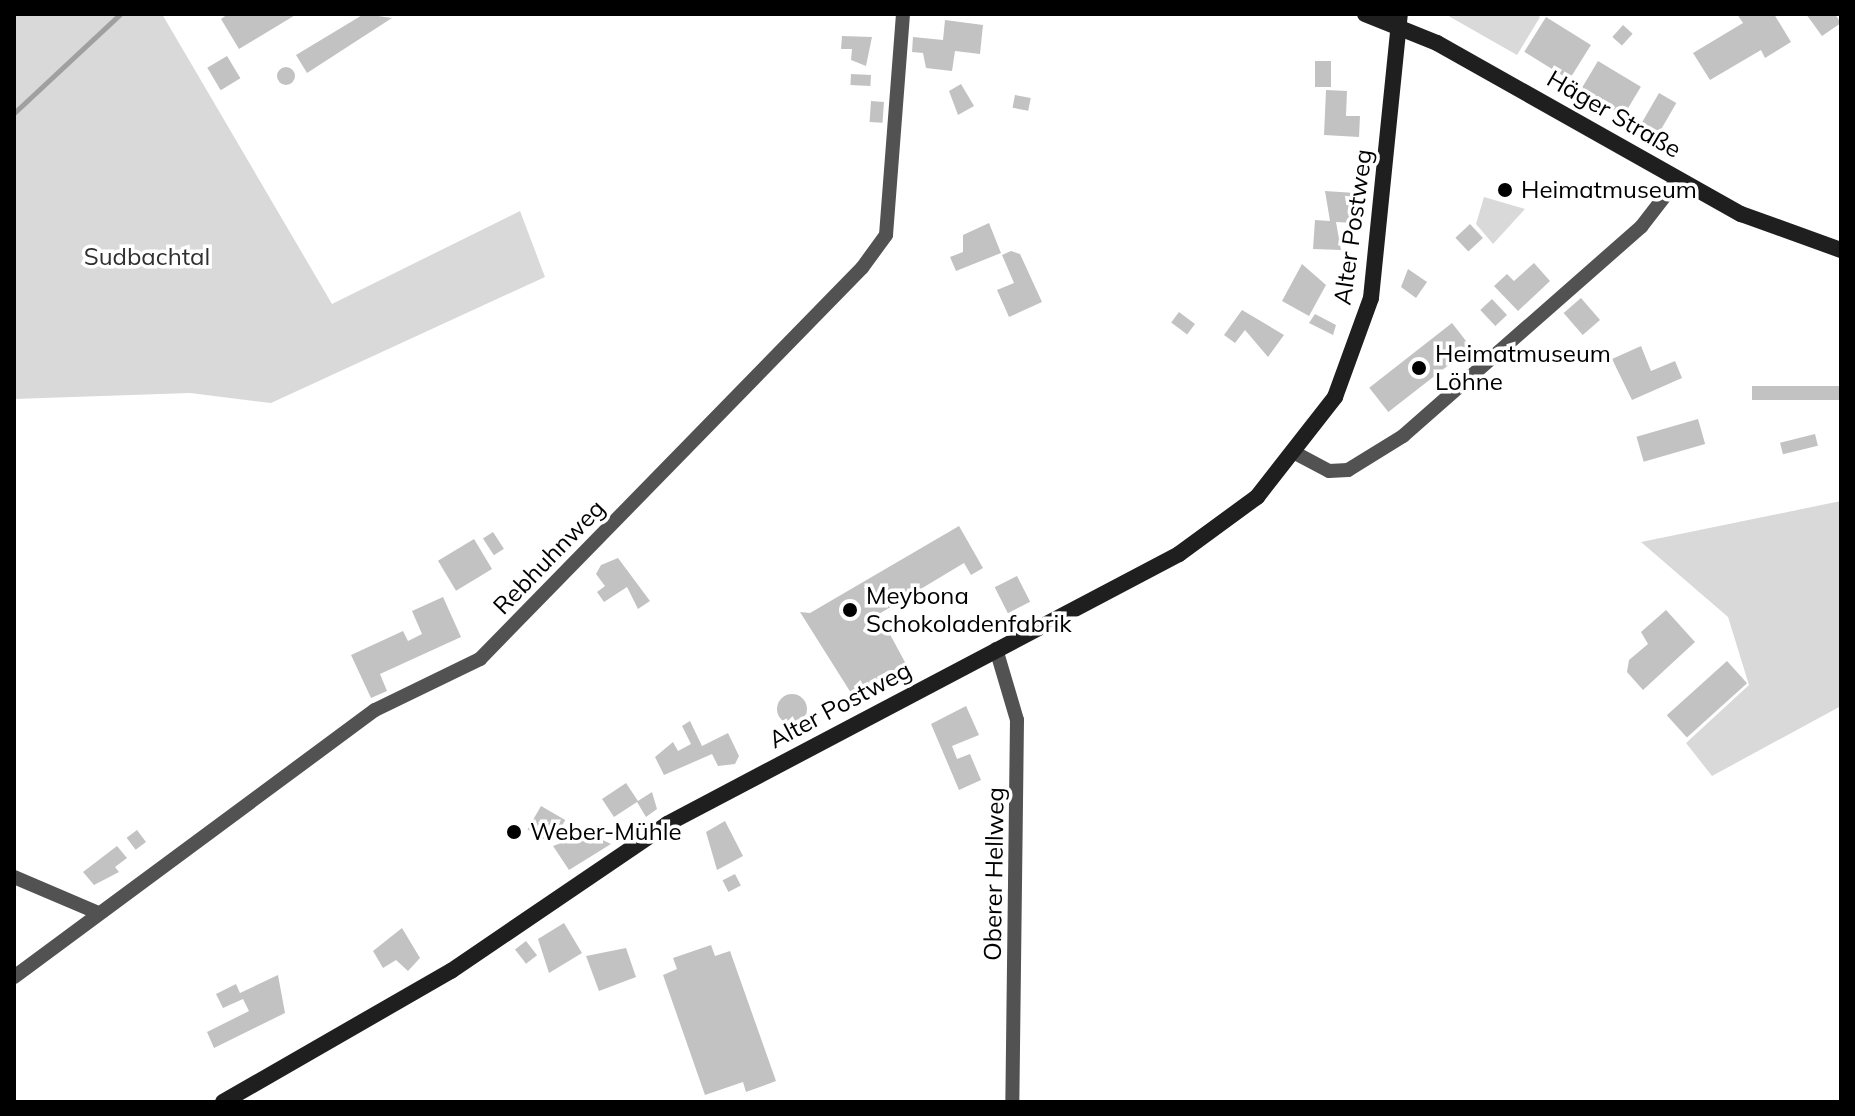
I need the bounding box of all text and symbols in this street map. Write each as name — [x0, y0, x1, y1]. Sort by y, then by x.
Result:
street label: Häger Straße — [1542, 64, 1686, 164]
street label: Alter Postweg — [1328, 147, 1378, 307]
place label: Heimatmuseum — [1521, 176, 1697, 204]
marker: Heimatmuseum — [1496, 181, 1514, 199]
park label: Sudbachtal — [84, 243, 210, 271]
place label: Heimatmuseum Löhne — [1435, 340, 1611, 396]
marker: Heimatmuseum Löhne — [1410, 359, 1428, 377]
street label: Rebhuhnweg — [487, 494, 611, 620]
place label: Meybona Schokoladenfabrik — [866, 582, 1072, 638]
marker: Meybona Schokoladenfabrik — [841, 601, 859, 619]
street label: Alter Postweg — [764, 655, 916, 755]
street label: Oberer Hellweg — [978, 787, 1010, 961]
place label: Weber-Mühle — [530, 818, 682, 846]
marker: Weber-Mühle — [505, 823, 523, 841]

